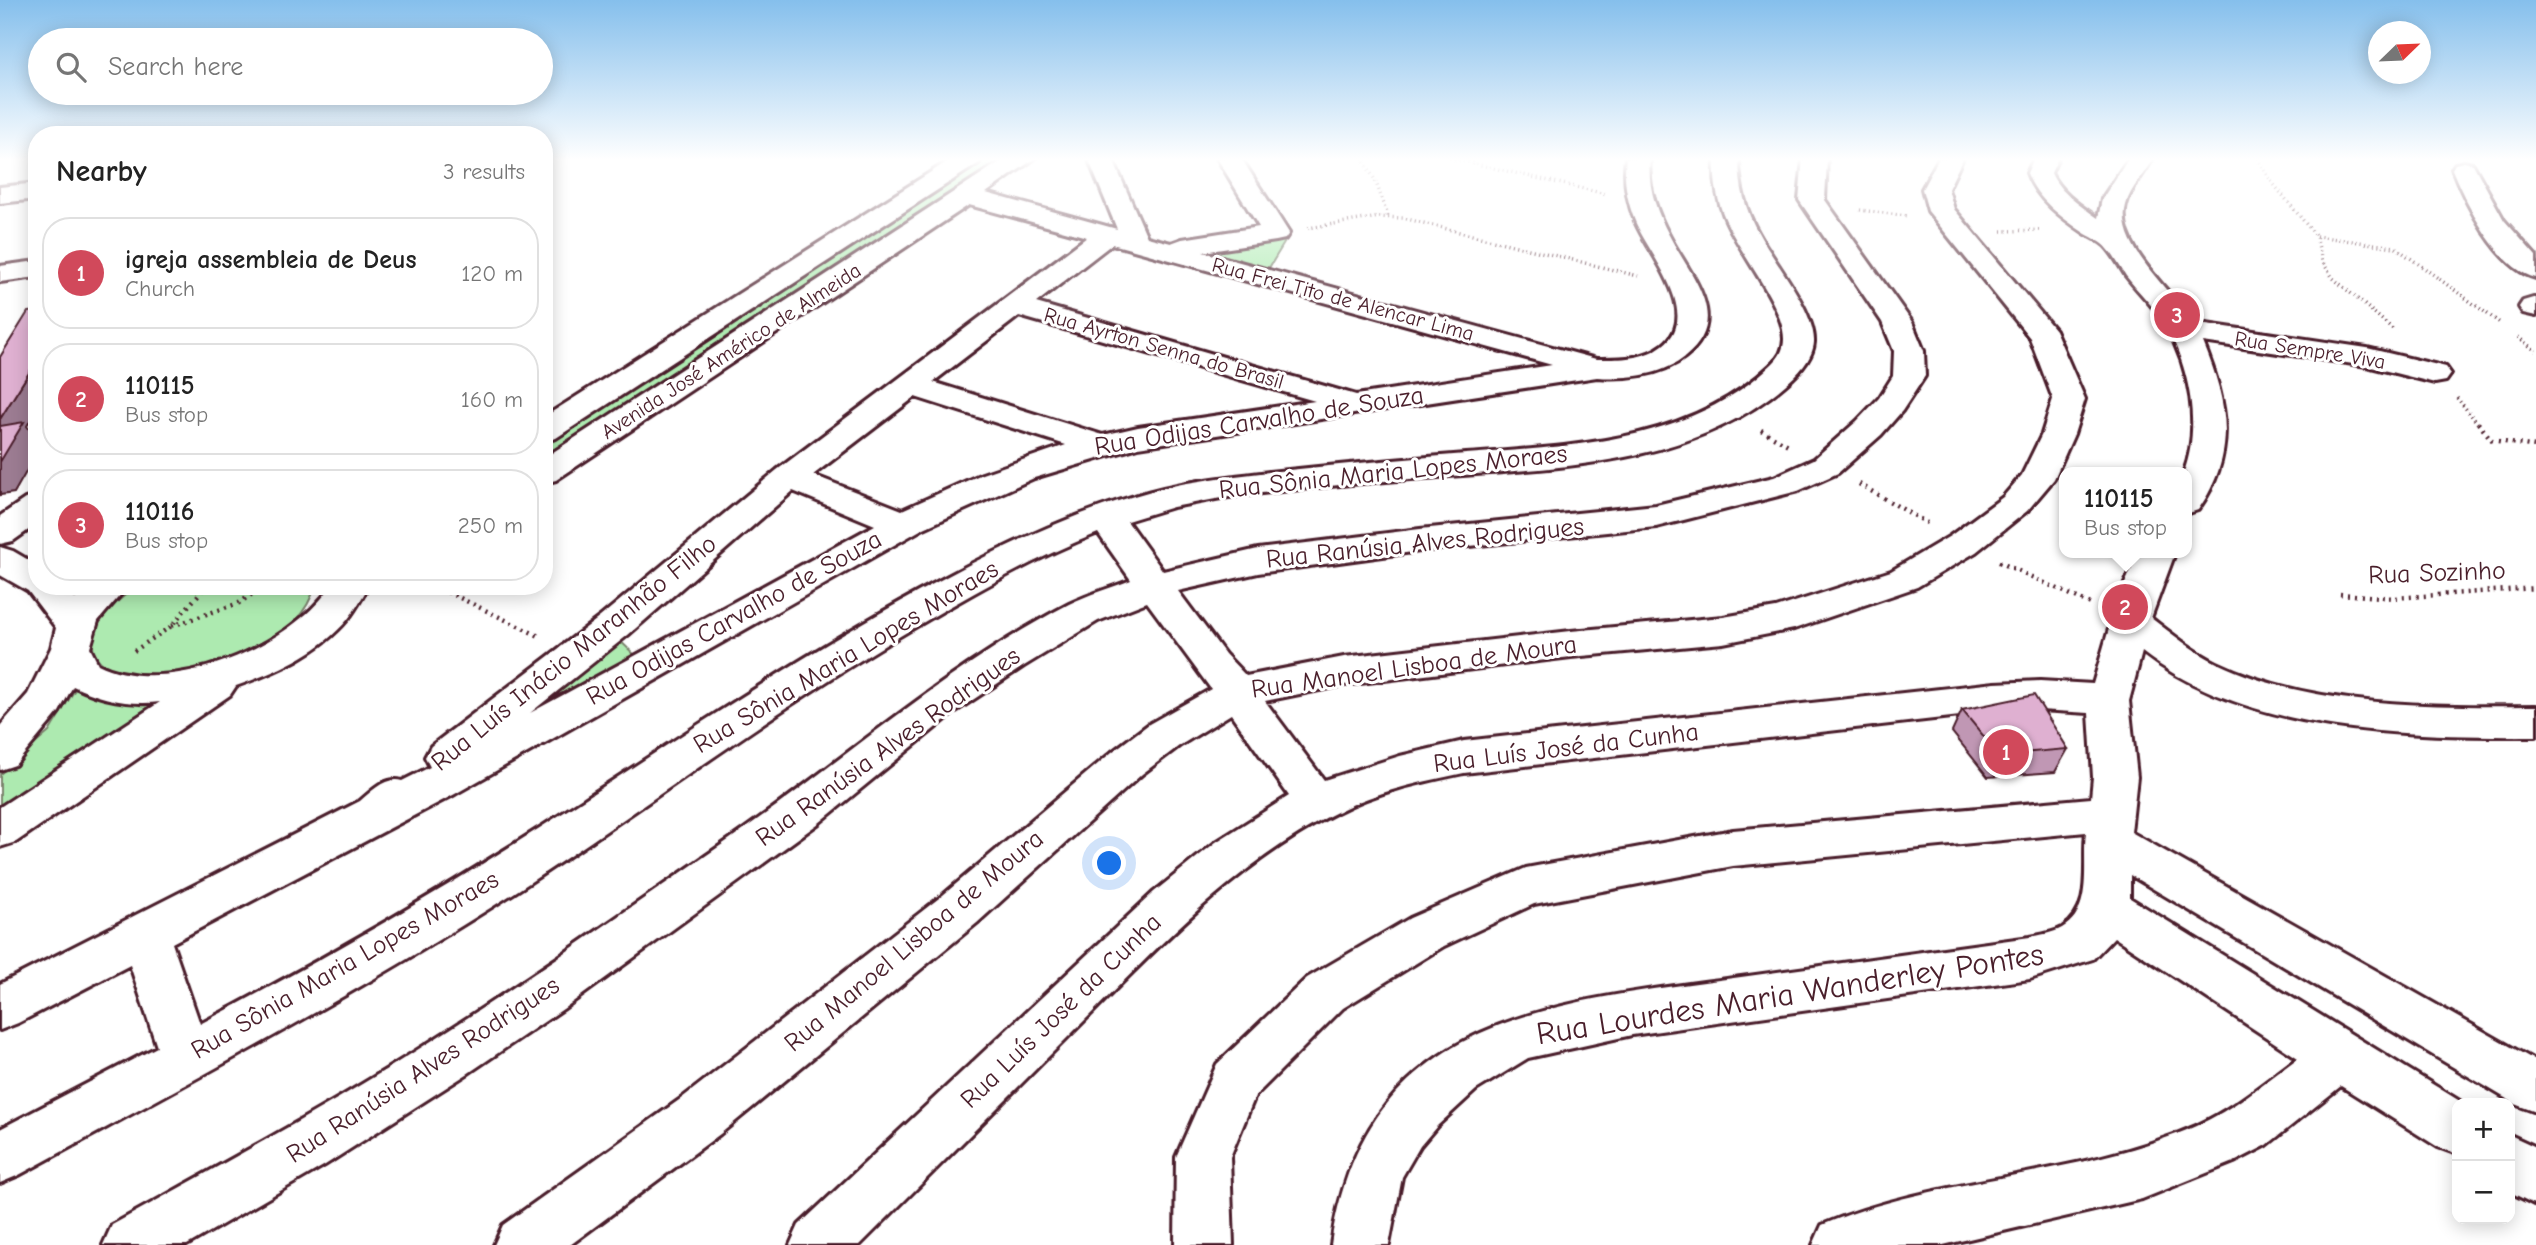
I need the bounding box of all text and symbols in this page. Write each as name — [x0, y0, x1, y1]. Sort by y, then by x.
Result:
north arrow — [2368, 21, 2431, 84]
search box — [28, 28, 553, 105]
icon: search — [52, 48, 90, 86]
text: Search here — [108, 52, 243, 82]
text: Nearby — [56, 154, 147, 189]
text: 3 results — [443, 158, 525, 185]
text: igreja assembleia de Deus — [125, 245, 416, 275]
street label: Rua Frei Tito de Alencar Lima — [1209, 252, 1477, 346]
street label: Avenida José Américo de Almeida — [597, 258, 865, 444]
text: 1 — [76, 260, 86, 287]
text: 120 m — [461, 260, 523, 287]
text: Church — [125, 275, 195, 302]
pin: 3 — [2154, 289, 2200, 341]
street label: Rua Ayrton Senna do Brasil — [1041, 302, 1287, 394]
street label: Rua Sempre Viva — [2233, 326, 2387, 374]
text: 110115 — [125, 371, 195, 401]
street label: Rua Odijas Carvalho de Souza — [1092, 380, 1426, 462]
text: 2 — [75, 386, 87, 413]
text: 160 m — [461, 386, 523, 413]
text: Bus stop — [125, 401, 208, 428]
street label: Rua Sônia Maria Lopes Moraes — [1217, 439, 1569, 505]
popup — [2059, 467, 2192, 558]
text: 110115 — [2084, 484, 2154, 514]
text: 110116 — [125, 497, 194, 527]
street label: Rua Ranúsia Alves Rodrigues — [1265, 511, 1585, 575]
text: 3 — [75, 512, 87, 539]
text: 250 m — [458, 512, 523, 539]
text: Bus stop — [2084, 514, 2167, 541]
street label: Rua Odijas Carvalho de Souza — [581, 524, 887, 712]
text: Bus stop — [125, 527, 208, 554]
street label: Rua Luís Inácio Maranhão Filho — [425, 529, 723, 777]
street label: Rua Sônia Maria Lopes Moraes — [688, 554, 1004, 760]
street label: Rua Sozinho — [2368, 556, 2506, 590]
pin: 2 — [2102, 581, 2148, 633]
street label: Rua Manoel Lisboa de Moura — [1249, 629, 1579, 705]
street label: Rua Ranúsia Alves Rodrigues — [750, 641, 1026, 853]
street label: Rua Luís José da Cunha — [1432, 717, 1700, 779]
pin: 1 — [1983, 726, 2029, 778]
street label: Rua Manoel Lisboa de Moura — [778, 824, 1050, 1058]
your location — [1092, 846, 1126, 880]
street label: Rua Sônia Maria Lopes Moraes — [186, 864, 504, 1066]
street label: Rua Luís José da Cunha — [955, 907, 1167, 1115]
street label: Rua Lourdes Maria Wanderley Pontes — [1534, 936, 2046, 1052]
street label: Rua Ranúsia Alves Rodrigues — [281, 970, 565, 1170]
map controls — [2452, 1098, 2515, 1224]
button: + — [2452, 1098, 2515, 1161]
button: − — [2452, 1161, 2515, 1224]

